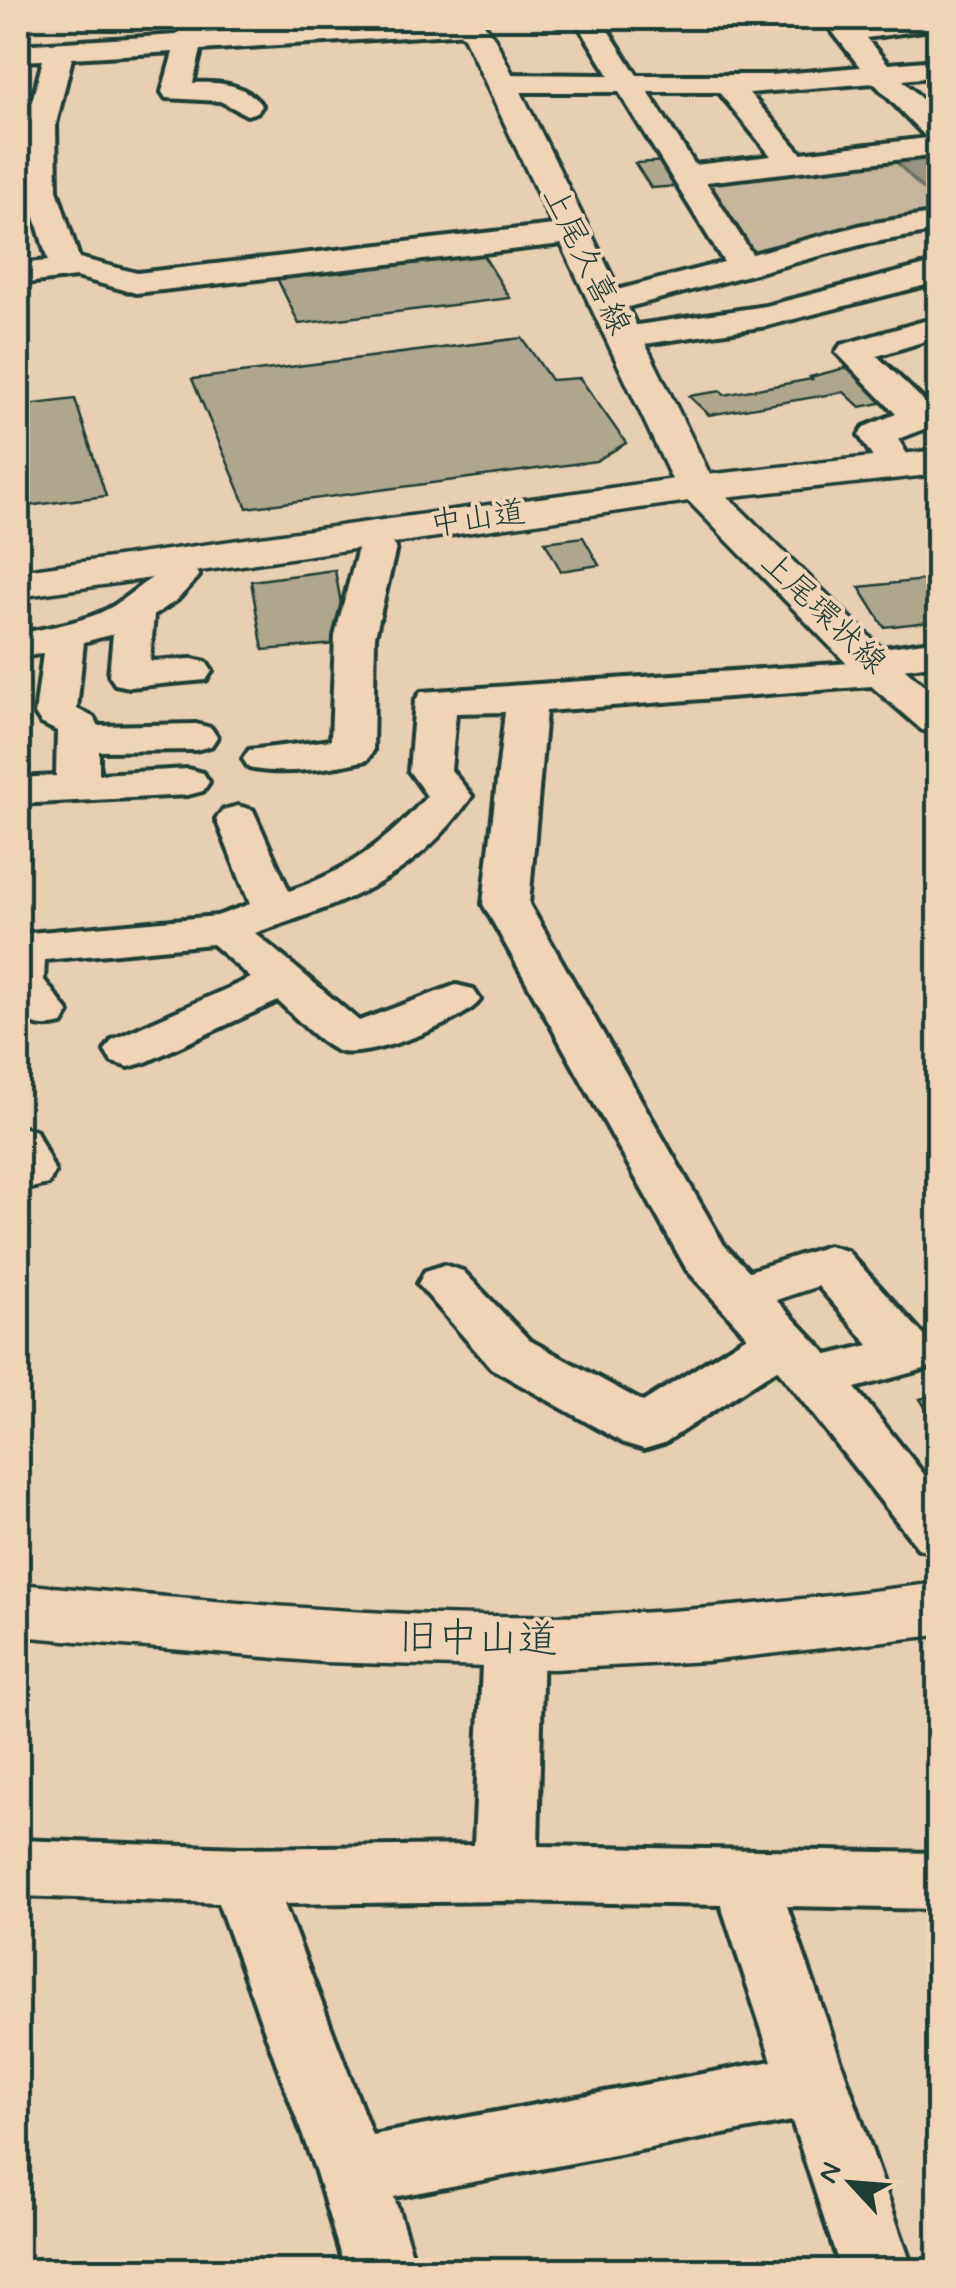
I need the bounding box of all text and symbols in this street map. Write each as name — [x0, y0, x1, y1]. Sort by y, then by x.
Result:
street label: 上尾久喜線 — [532, 180, 640, 342]
street label: 中山道 — [428, 492, 528, 546]
street label: 上尾環状線 — [751, 542, 895, 684]
street label: 旧中山道 — [398, 1613, 558, 1667]
north arrow — [801, 2133, 901, 2233]
text: N — [810, 2157, 851, 2190]

